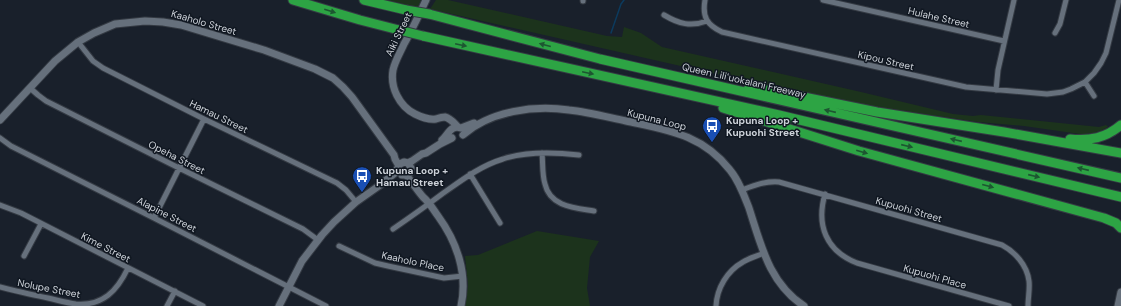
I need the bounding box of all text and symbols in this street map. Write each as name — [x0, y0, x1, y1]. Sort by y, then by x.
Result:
street label: Hulahe Street — [907, 4, 971, 31]
street label: Kaaholo Street — [170, 7, 238, 38]
one-way arrow — [325, 8, 337, 14]
street label: Aiki Street — [382, 10, 415, 58]
one-way arrow — [539, 41, 552, 47]
one-way arrow — [455, 42, 467, 48]
street label: Kipou Street — [857, 48, 915, 73]
street label: Queen Liliʻuokalani Freeway — [681, 60, 807, 101]
one-way arrow — [582, 70, 594, 76]
street label: Hamau Street — [187, 97, 250, 136]
street label: Kupuna Loop — [626, 106, 688, 133]
one-way arrow — [823, 107, 836, 113]
place label: Kupuna Loop + Kupuohi Street — [726, 114, 799, 139]
bus stop icon: Kupuna Loop + Kupuohi Street — [701, 115, 723, 143]
one-way arrow — [950, 137, 962, 143]
street label: Opeha Street — [146, 138, 207, 177]
one-way arrow — [902, 143, 914, 149]
one-way arrow — [857, 149, 869, 155]
place label: Kupuna Loop + Hamau Street — [376, 164, 448, 189]
bus stop icon: Kupuna Loop + Hamau Street — [351, 165, 373, 193]
one-way arrow — [1077, 166, 1089, 172]
one-way arrow — [1028, 173, 1040, 179]
one-way arrow — [982, 183, 994, 189]
street label: Alapine Street — [135, 194, 199, 235]
street label: Kupuohi Street — [874, 194, 944, 225]
street label: Kime Street — [79, 229, 133, 265]
street label: Kaaholo Place — [380, 248, 446, 275]
street label: Kupuohi Place — [902, 261, 968, 292]
street label: Nolupe Street — [16, 276, 82, 301]

